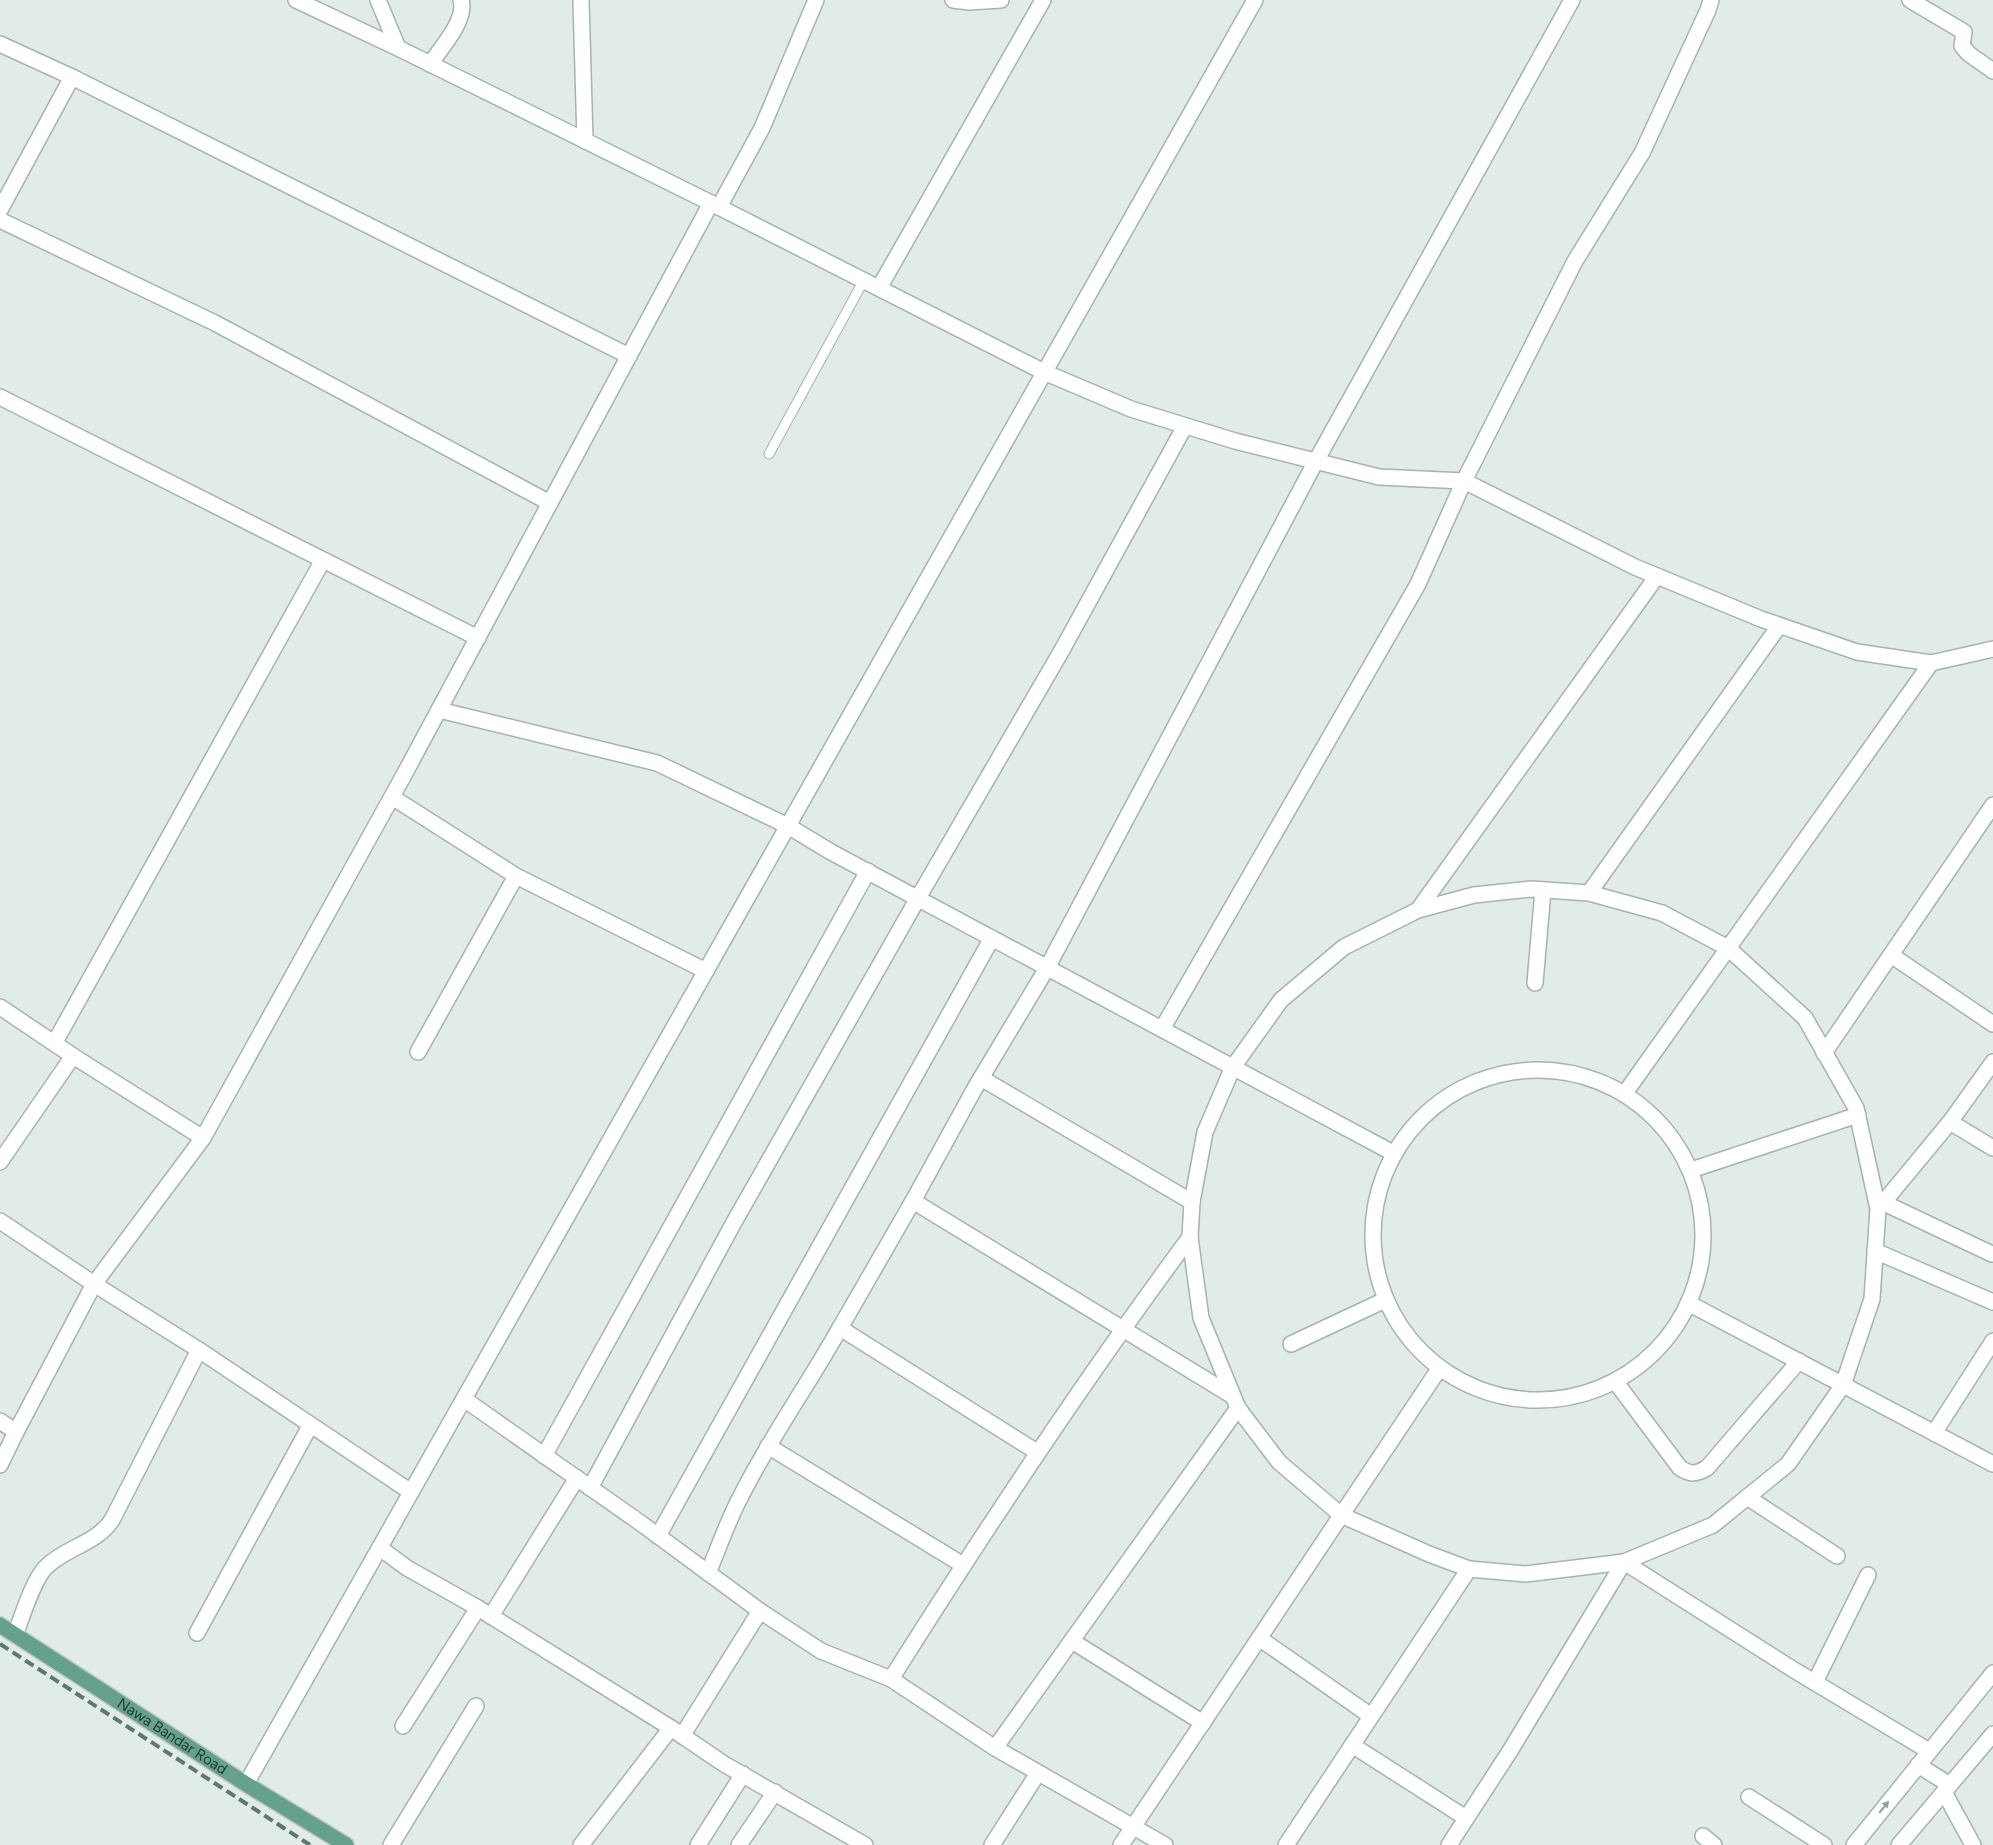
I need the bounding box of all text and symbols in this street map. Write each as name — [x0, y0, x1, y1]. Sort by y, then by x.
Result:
street label: Nawa Bandar Road — [114, 1694, 230, 1778]
one-way arrow — [1879, 1801, 1890, 1814]

